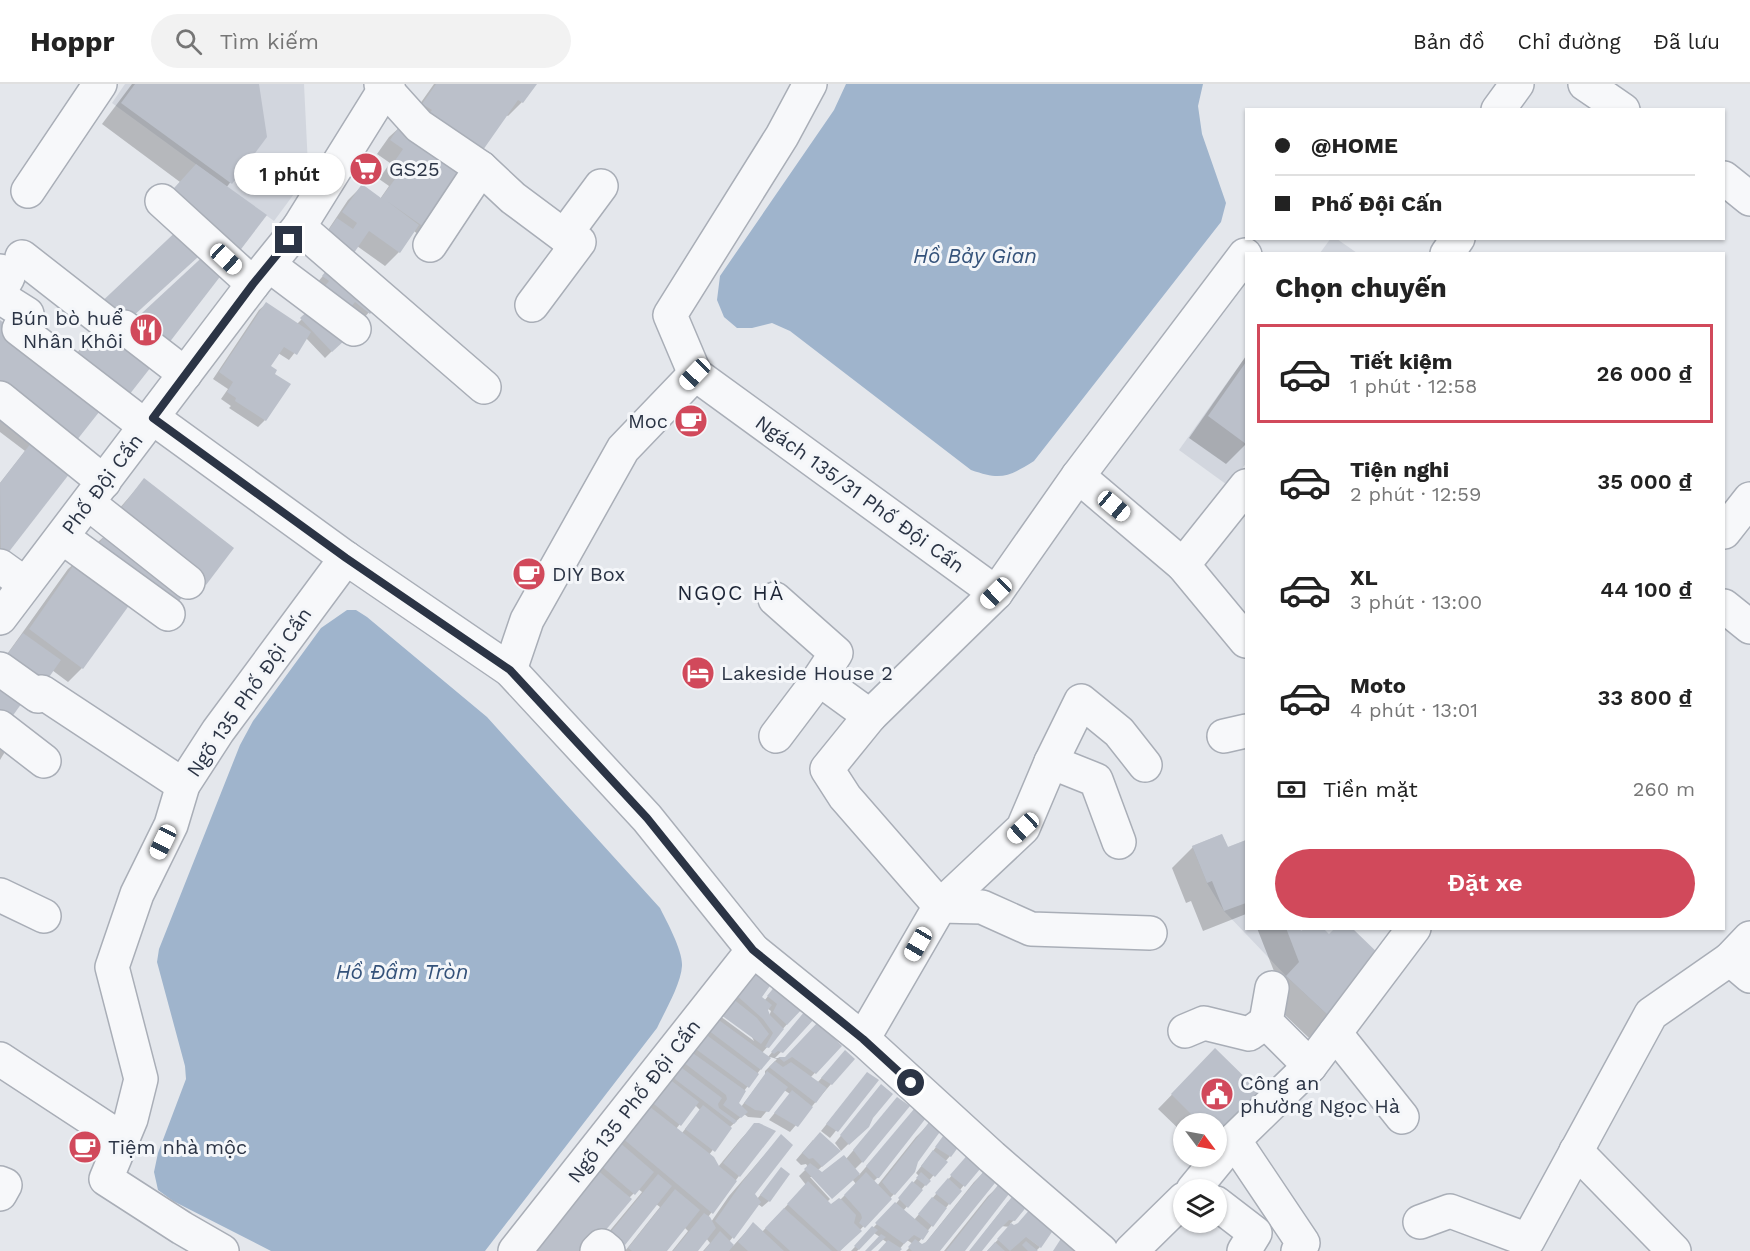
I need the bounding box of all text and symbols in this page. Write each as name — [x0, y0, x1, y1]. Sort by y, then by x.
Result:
search box — [151, 14, 571, 68]
text: Hoppr — [30, 25, 115, 58]
icon: search — [172, 25, 205, 58]
text: Tìm kiếm — [220, 29, 319, 54]
text: Bản đồ — [1413, 29, 1485, 54]
text: Chỉ đường — [1518, 29, 1621, 54]
text: Đã lưu — [1654, 29, 1720, 54]
text: @HOME — [1311, 133, 1398, 158]
supermarket icon: GS25 — [348, 151, 384, 187]
callout: 1 phút — [234, 153, 344, 195]
place label: GS25 — [389, 157, 440, 181]
text: 1 phút — [259, 162, 320, 186]
text: Phố Đội Cấn — [1311, 191, 1442, 216]
route end — [275, 226, 302, 253]
car — [207, 240, 245, 278]
water label: Hồ Bảy Gian — [913, 243, 1037, 268]
text: Chọn chuyến — [1275, 272, 1447, 304]
place label: Bún bò huể Nhân Khôi — [11, 306, 123, 353]
restaurant icon: Bún bò huể Nhân Khôi — [128, 312, 164, 348]
icon: car — [1278, 347, 1332, 401]
text: Tiết kiệm — [1350, 349, 1453, 374]
car — [676, 355, 714, 393]
text: 26 000 ₫ — [1597, 361, 1692, 386]
text: 1 phút · 12:58 — [1350, 374, 1477, 398]
cafe icon: Moc — [673, 403, 709, 439]
place label: Moc — [628, 409, 668, 433]
street label: Ngách 135/31 Phố Đội Cấn — [751, 410, 969, 578]
street label: Phố Đội Cấn — [56, 429, 148, 539]
icon: car — [1278, 455, 1332, 509]
text: Tiện nghi — [1350, 457, 1449, 482]
text: 35 000 ₫ — [1597, 469, 1692, 494]
text: 2 phút · 12:59 — [1350, 482, 1481, 506]
car — [1094, 488, 1134, 524]
cafe icon: DIY Box — [511, 556, 547, 592]
place label: DIY Box — [552, 562, 625, 586]
icon: car — [1278, 563, 1332, 617]
text: XL — [1350, 565, 1378, 590]
car — [977, 574, 1015, 612]
text: 44 100 ₫ — [1600, 577, 1692, 602]
district label: NGỌC HÀ — [677, 580, 785, 605]
text: 3 phút · 13:00 — [1350, 590, 1482, 614]
street label: Ngõ 135 Phố Đội Cấn — [181, 603, 317, 781]
hotel icon: Lakeside House 2 — [680, 655, 716, 691]
place label: Lakeside House 2 — [721, 661, 893, 685]
icon: car — [1278, 671, 1332, 725]
text: Moto — [1350, 673, 1406, 698]
text: 33 800 ₫ — [1597, 685, 1692, 710]
text: 4 phút · 13:01 — [1350, 698, 1478, 722]
icon: cash — [1275, 773, 1308, 806]
text: Tiền mặt — [1323, 777, 1418, 802]
text: 260 m — [1633, 777, 1695, 801]
car — [1004, 809, 1042, 847]
car — [147, 822, 179, 862]
button: Đặt xe — [1275, 849, 1695, 918]
car — [901, 924, 935, 964]
water label: Hồ Đầm Tròn — [336, 959, 468, 984]
street label: Ngõ 135 Phố Đội Cấn — [563, 1014, 705, 1188]
route start — [897, 1069, 924, 1096]
place label: Công an phường Ngọc Hà — [1240, 1071, 1400, 1118]
public building icon: Công an phường Ngọc Hà — [1199, 1076, 1235, 1112]
north arrow — [1173, 1113, 1227, 1167]
map controls — [1173, 1113, 1227, 1233]
cafe icon: Tiệm nhà mộc — [67, 1129, 103, 1165]
place label: Tiệm nhà mộc — [108, 1135, 247, 1159]
button: layers — [1173, 1179, 1227, 1233]

